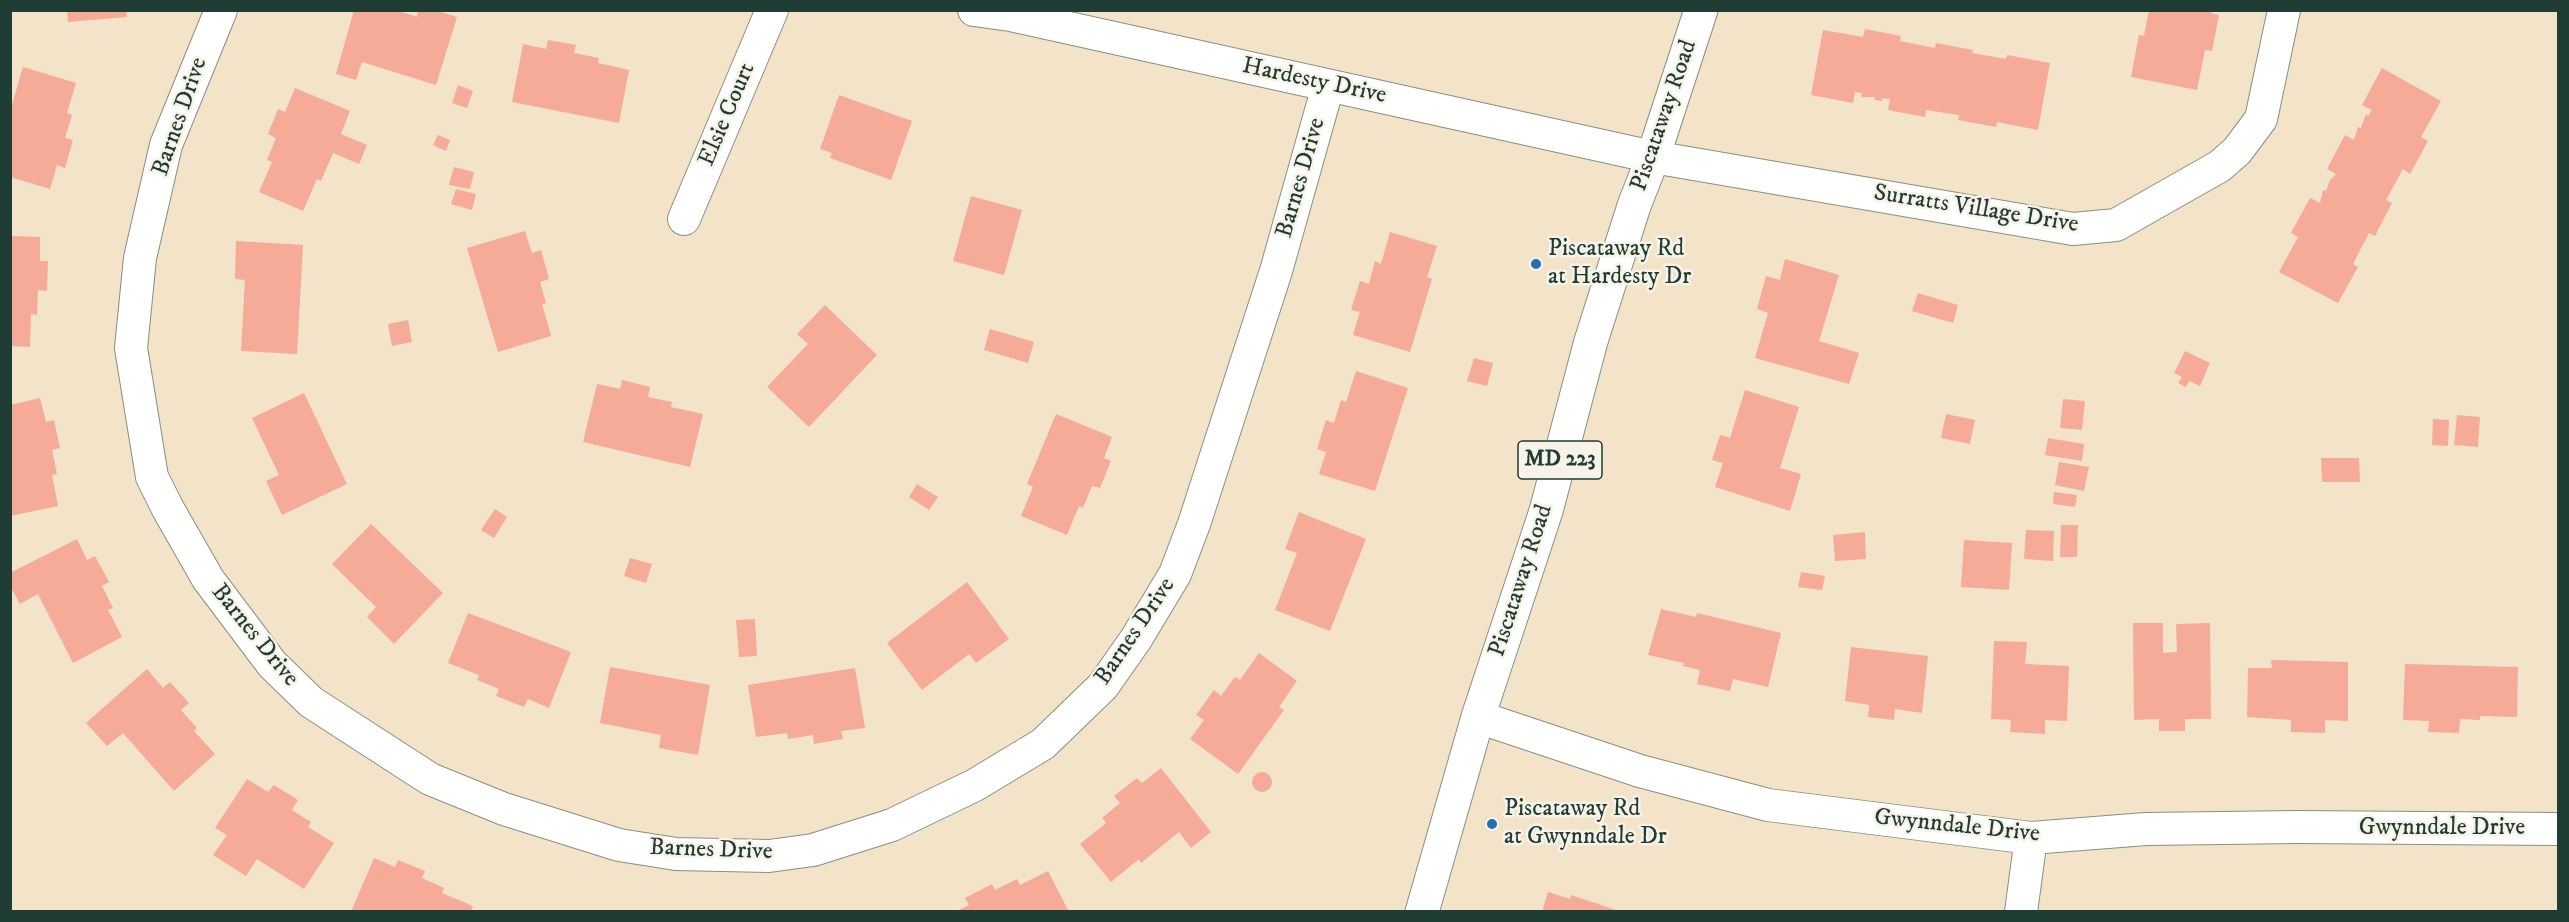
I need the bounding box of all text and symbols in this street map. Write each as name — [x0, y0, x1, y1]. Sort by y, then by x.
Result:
street label: Piscataway Road — [1626, 37, 1704, 195]
street label: Hardesty Drive — [1239, 53, 1389, 111]
street label: Barnes Drive — [147, 54, 215, 180]
street label: Elsie Court — [693, 59, 763, 171]
street label: Barnes Drive — [1271, 115, 1333, 241]
street label: Surratts Village Drive — [1872, 180, 2080, 240]
place label: Piscataway Rd at Hardesty Dr — [1548, 236, 1691, 292]
marker: Piscataway Rd at Hardesty Dr — [1529, 257, 1543, 271]
road number: MD 223 — [1518, 441, 1602, 479]
street label: Piscataway Road — [1484, 501, 1560, 661]
street label: Barnes Drive — [1090, 573, 1182, 691]
street label: Barnes Drive — [204, 579, 304, 693]
place label: Piscataway Rd at Gwynndale Dr — [1504, 796, 1667, 852]
street label: Gwynndale Drive — [1873, 804, 2041, 850]
street label: Gwynndale Drive — [2359, 815, 2525, 843]
marker: Piscataway Rd at Gwynndale Dr — [1485, 817, 1499, 831]
street label: Barnes Drive — [649, 834, 773, 868]

